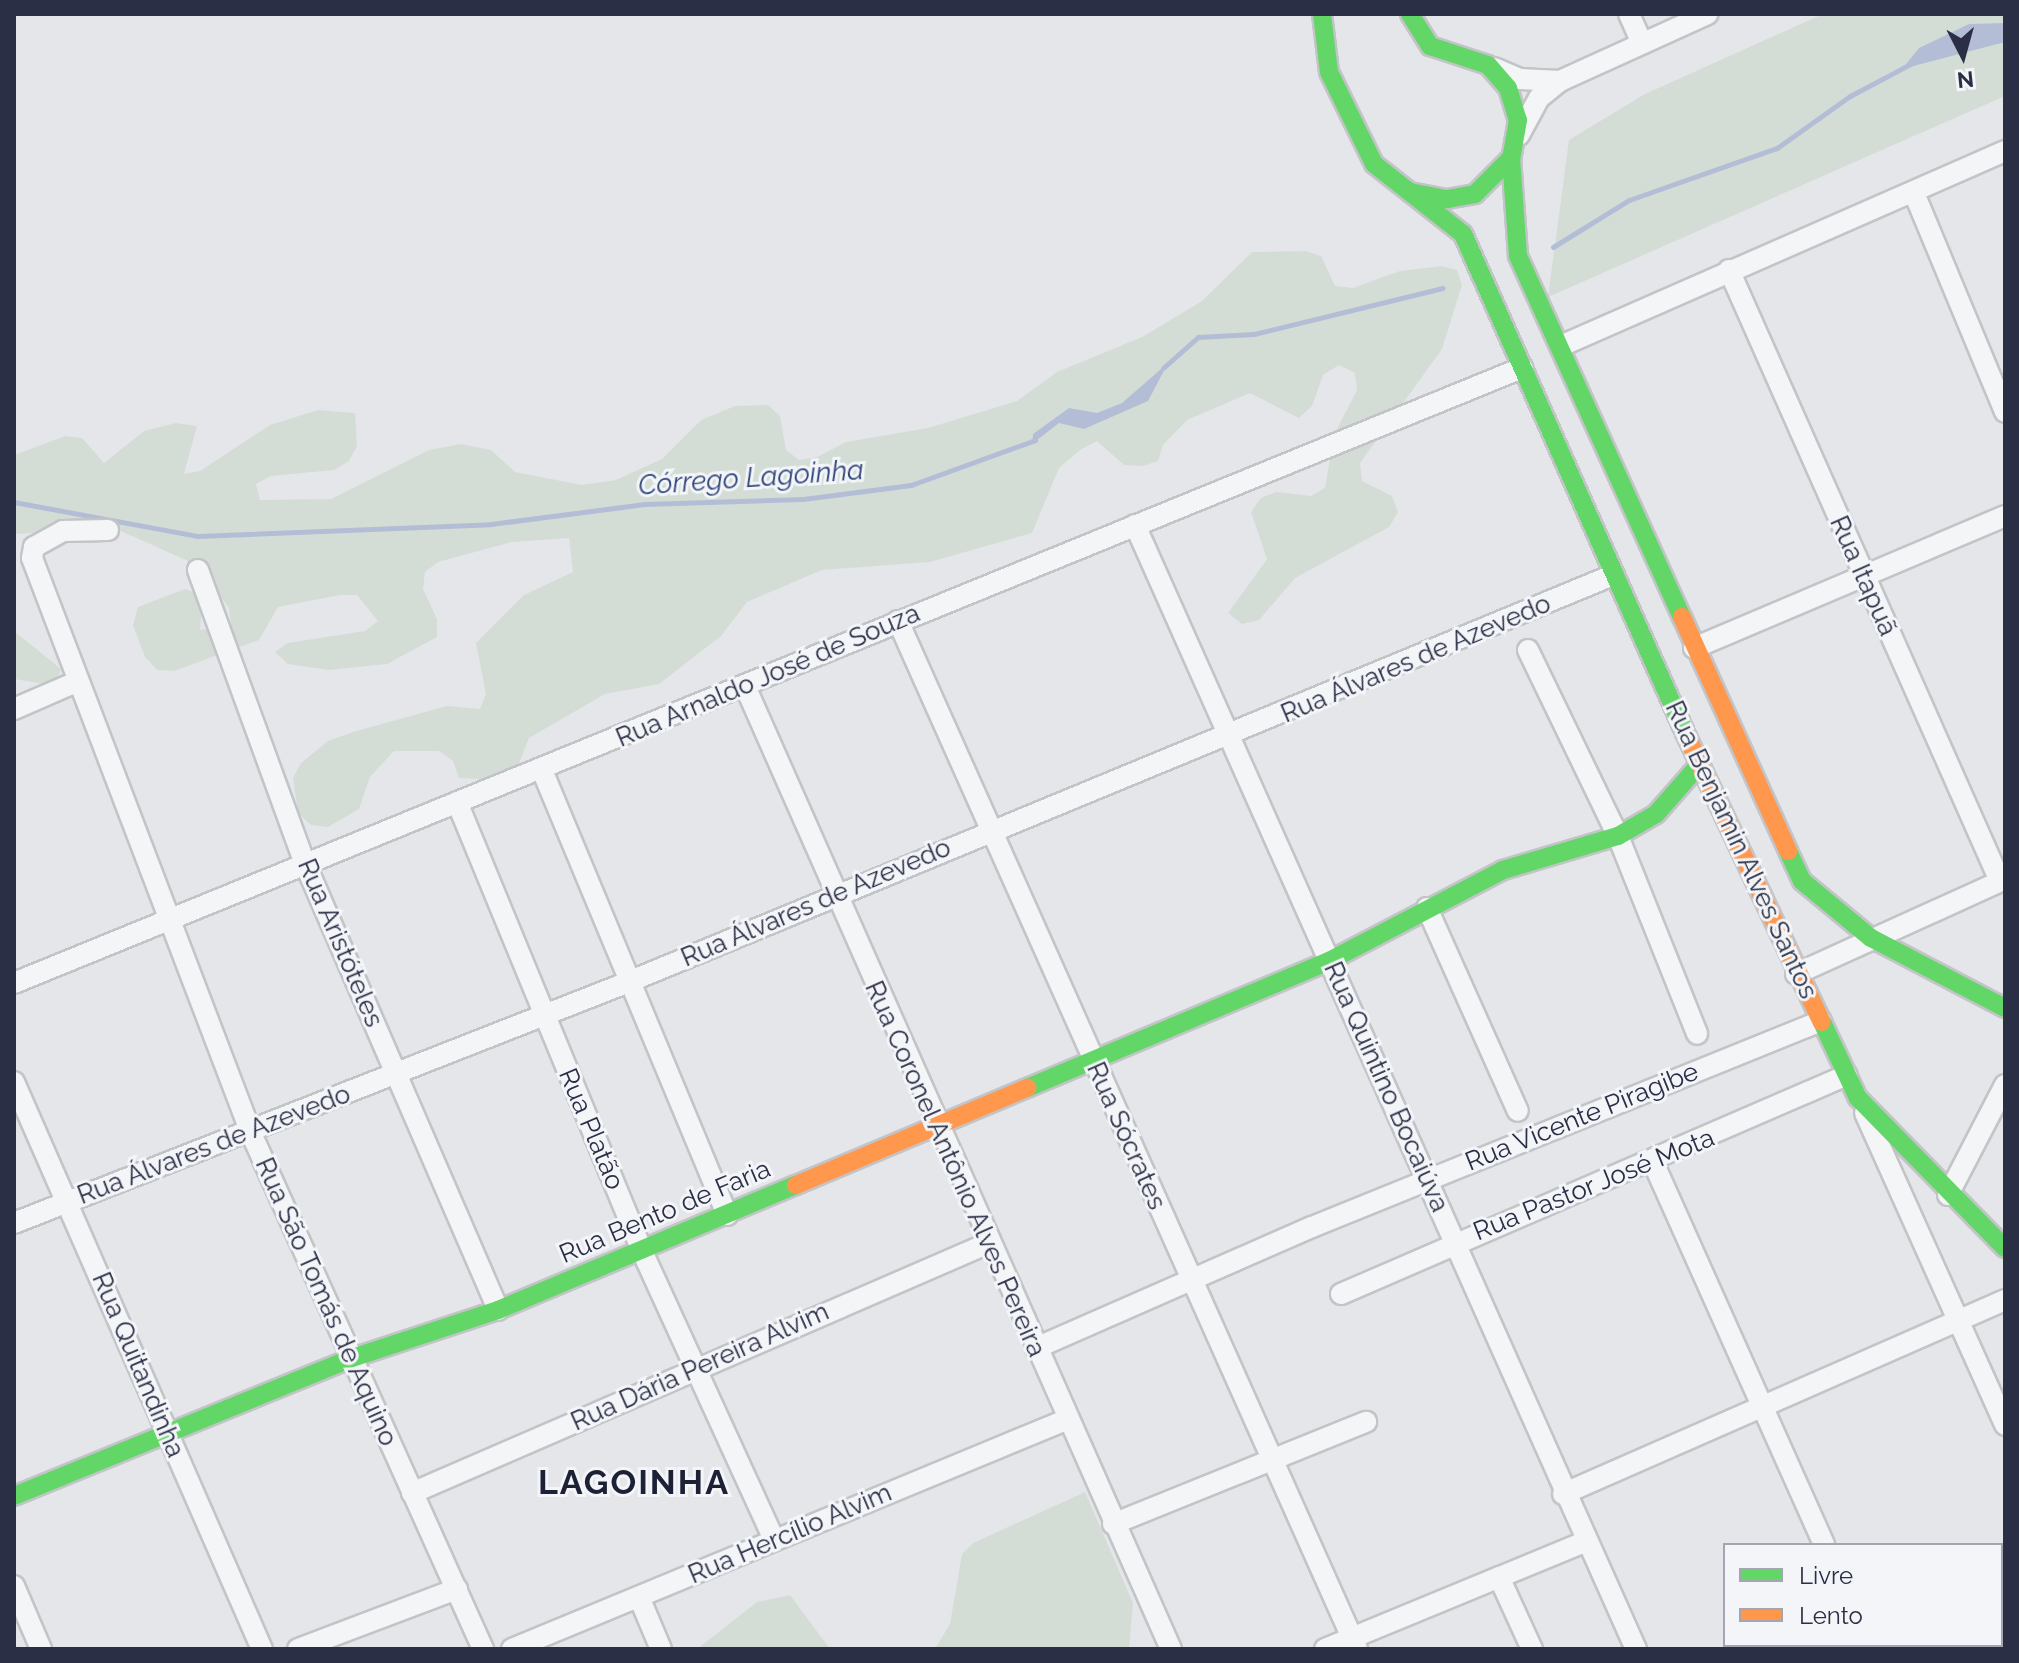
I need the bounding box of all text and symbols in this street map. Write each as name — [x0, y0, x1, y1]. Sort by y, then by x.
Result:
north arrow — [1923, 16, 2003, 96]
text: N — [1956, 66, 1975, 94]
water label: Córrego Lagoinha — [637, 453, 865, 503]
street label: Rua Itapuã — [1823, 511, 1903, 641]
street label: Rua Álvares de Azevedo — [1276, 588, 1556, 730]
street label: Rua Arnaldo José de Souza — [611, 597, 925, 755]
street label: Rua Benjamin Alves Santos — [1658, 696, 1824, 1004]
street label: Rua Álvares de Azevedo — [676, 832, 956, 974]
street label: Rua Aristóteles — [290, 854, 390, 1032]
street label: Rua Quintino Bocaiúva — [1317, 957, 1455, 1217]
street label: Rua Coronel Antônio Alves Pereira — [857, 975, 1053, 1363]
street label: Rua Vicente Piragibe — [1461, 1056, 1703, 1178]
street label: Rua Sócrates — [1080, 1057, 1172, 1215]
street label: Rua Platão — [552, 1064, 630, 1194]
street label: Rua Álvares de Azevedo — [72, 1078, 356, 1212]
street label: Rua Pastor José Mota — [1468, 1122, 1720, 1248]
street label: Rua São Tomás de Aquino — [248, 1152, 404, 1452]
street label: Rua Bento de Faria — [555, 1153, 775, 1271]
street label: Rua Quitandinha — [85, 1268, 191, 1462]
street label: Rua Dária Pereira Alvim — [566, 1296, 834, 1438]
district label: LAGOINHA — [538, 1463, 730, 1503]
street label: Rua Hercílio Alvim — [683, 1477, 897, 1591]
legend — [1723, 1543, 2003, 1647]
text: Livre — [1799, 1561, 1853, 1590]
text: Lento — [1799, 1601, 1863, 1630]

